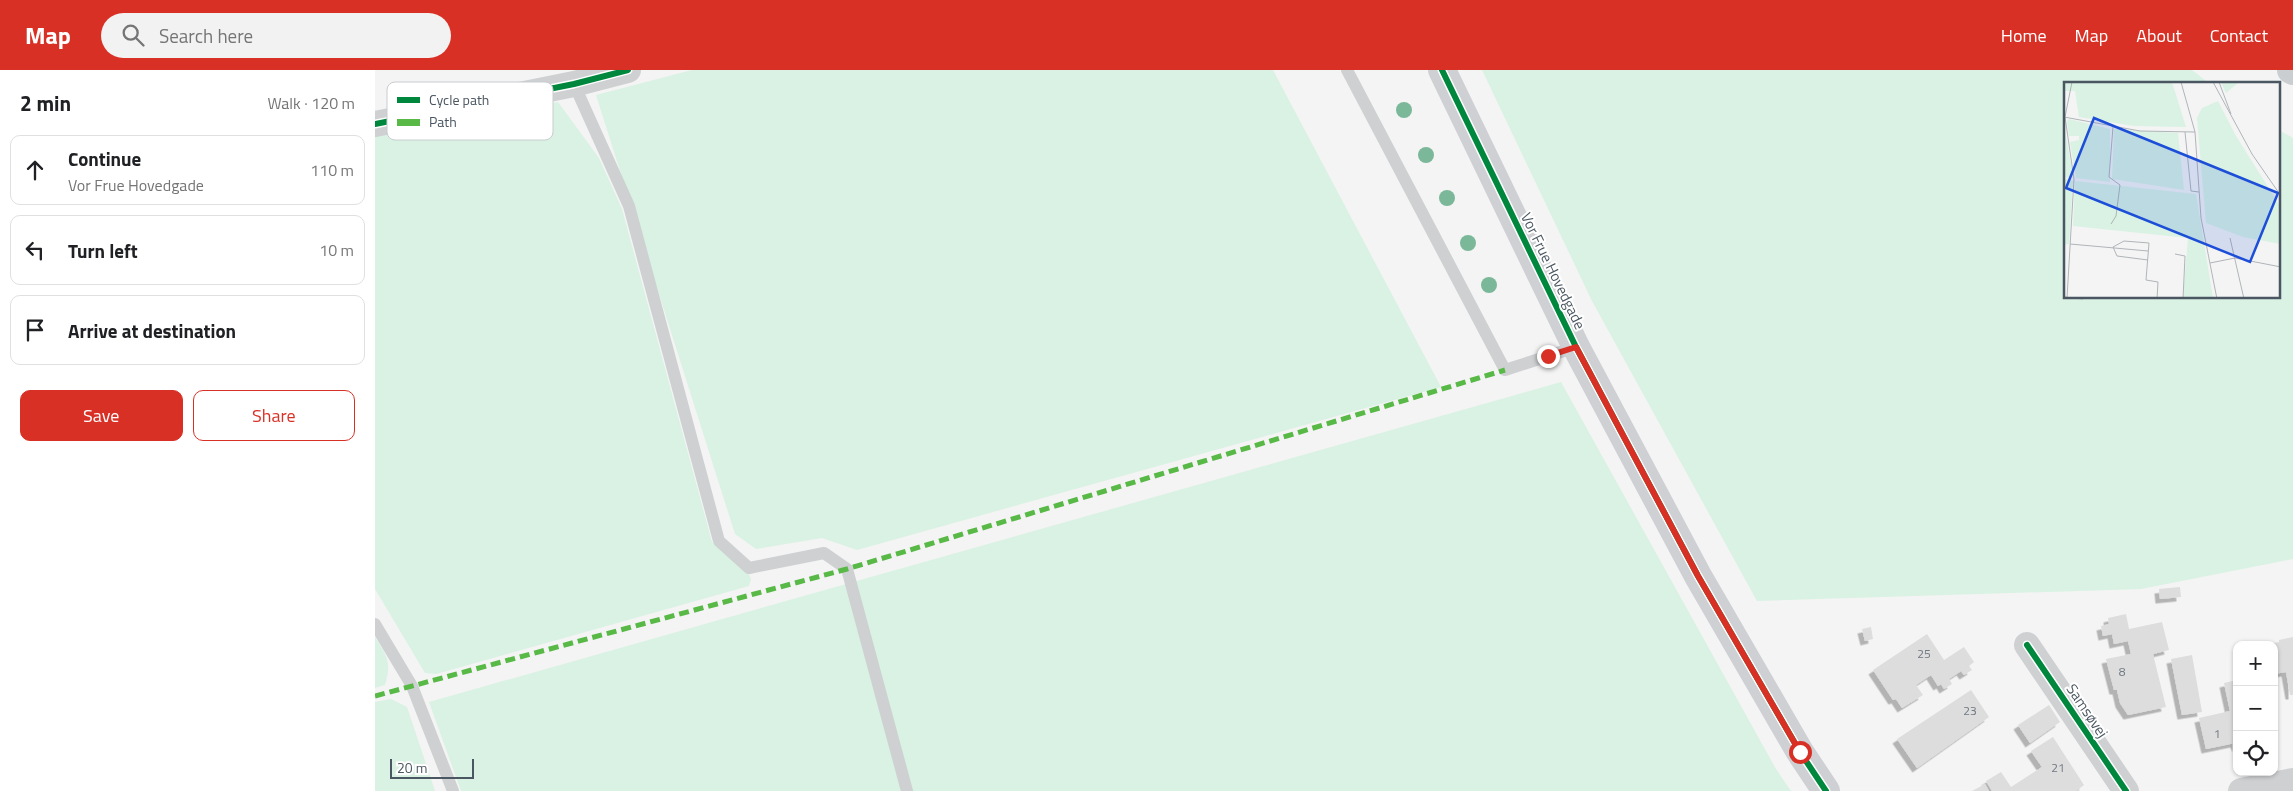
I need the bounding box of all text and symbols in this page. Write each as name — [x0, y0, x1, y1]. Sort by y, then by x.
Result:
search box — [101, 13, 451, 58]
text: Map — [25, 17, 71, 53]
icon: search — [119, 21, 147, 49]
text: Search here — [159, 21, 253, 50]
text: Home — [2001, 22, 2047, 49]
text: Map — [2075, 22, 2108, 49]
text: About — [2136, 22, 2182, 49]
text: Contact — [2210, 22, 2268, 49]
legend — [387, 82, 553, 140]
inset map — [2064, 82, 2281, 299]
text: 2 min — [20, 87, 71, 119]
text: Cycle path — [429, 89, 489, 110]
text: Walk · 120 m — [267, 91, 355, 115]
text: Path — [429, 111, 457, 132]
text: Continue — [68, 144, 141, 173]
icon: ahead — [21, 156, 49, 184]
text: 110 m — [310, 158, 354, 182]
text: Vor Frue Hovedgade — [68, 173, 204, 197]
street label: Vor Frue Hovedgade — [1515, 208, 1592, 333]
icon: left — [21, 236, 49, 264]
text: Turn left — [68, 236, 138, 265]
text: 10 m — [319, 238, 354, 262]
icon: arrive — [21, 316, 49, 344]
text: Arrive at destination — [68, 316, 236, 345]
route end — [1537, 345, 1560, 368]
button: Save — [20, 390, 183, 441]
button: Share — [193, 390, 355, 441]
map controls — [2233, 641, 2278, 776]
button: + — [2233, 641, 2278, 686]
house number: 25 — [1917, 644, 1931, 663]
house number: 8 — [2119, 662, 2126, 681]
street label: Samsøvej — [2061, 679, 2114, 742]
button: − — [2233, 686, 2278, 731]
house number: 23 — [1963, 701, 1977, 720]
house number: 1 — [2214, 724, 2220, 743]
button: locate — [2233, 731, 2278, 776]
route start — [1789, 741, 1812, 764]
scale bar — [390, 756, 474, 779]
text: 20 m — [397, 757, 427, 778]
house number: 21 — [2051, 758, 2065, 777]

